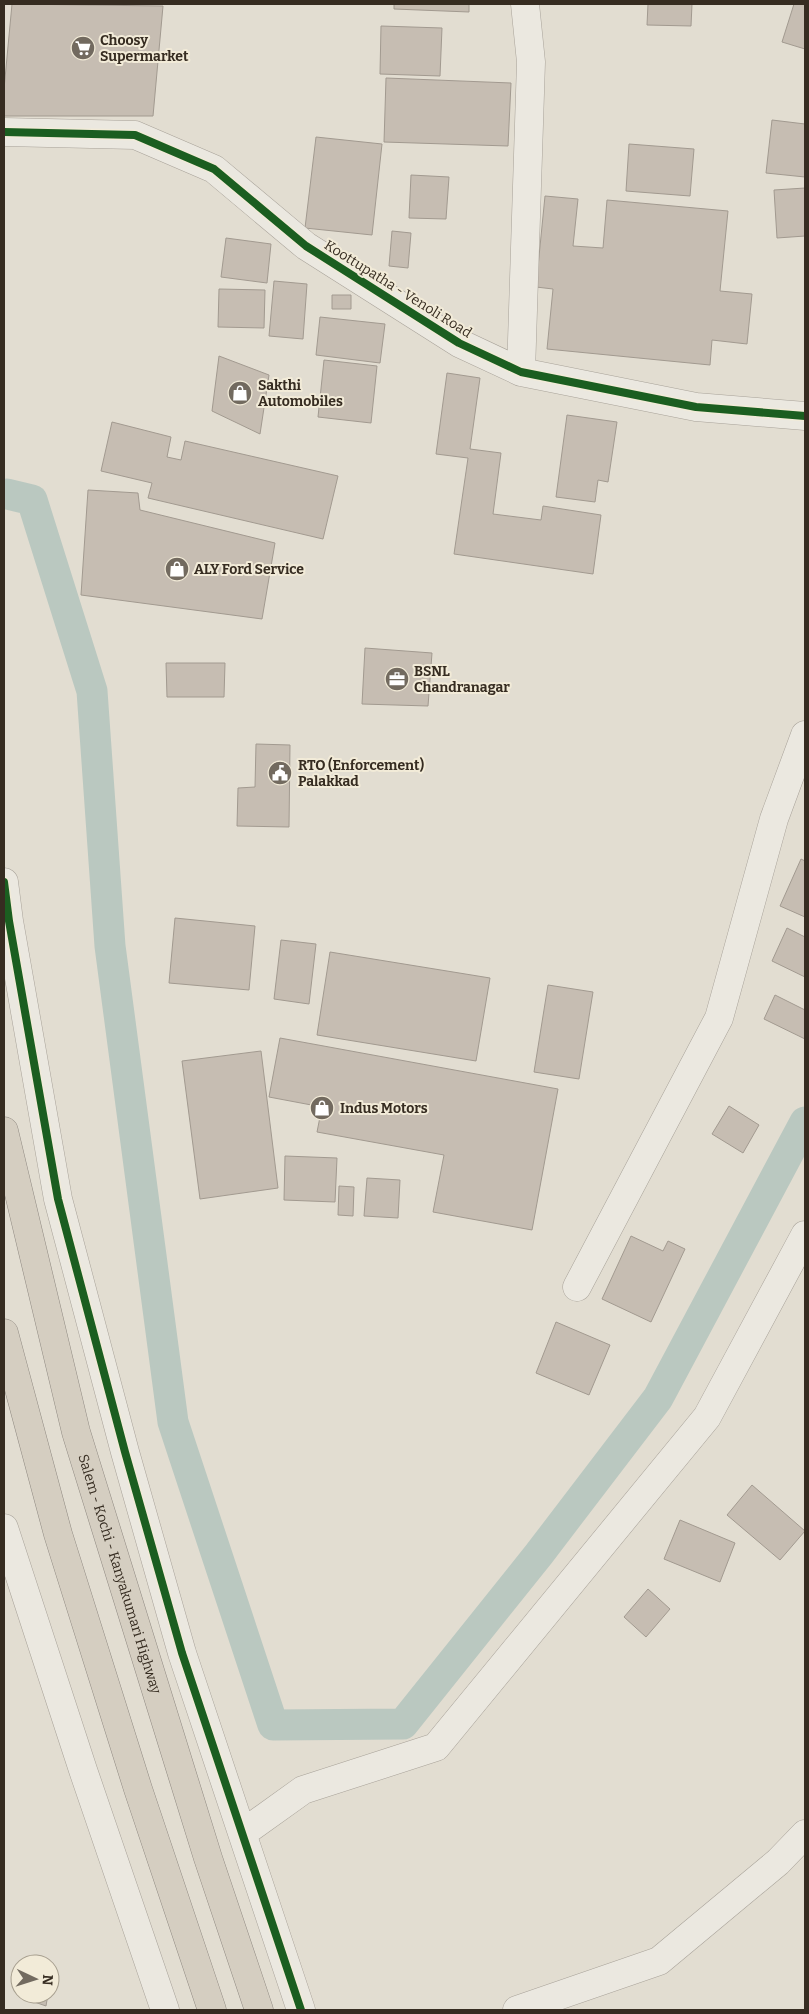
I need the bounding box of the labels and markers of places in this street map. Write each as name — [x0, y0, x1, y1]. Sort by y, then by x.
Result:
place label: Choosy Supermarket — [100, 32, 189, 65]
supermarket icon: Choosy Supermarket — [70, 35, 96, 61]
place label: Sakthi Automobiles — [258, 377, 343, 410]
shop icon: Sakthi Automobiles — [227, 380, 253, 406]
shop icon: ALY Ford Service — [164, 556, 190, 582]
place label: ALY Ford Service — [194, 561, 304, 578]
place label: BSNL Chandranagar — [414, 663, 510, 696]
office icon: BSNL Chandranagar — [384, 666, 410, 692]
place label: RTO (Enforcement) Palakkad — [298, 756, 424, 790]
public building icon: RTO (Enforcement) Palakkad — [267, 760, 293, 786]
shop icon: Indus Motors — [309, 1095, 335, 1121]
place label: Indus Motors — [340, 1100, 428, 1117]

